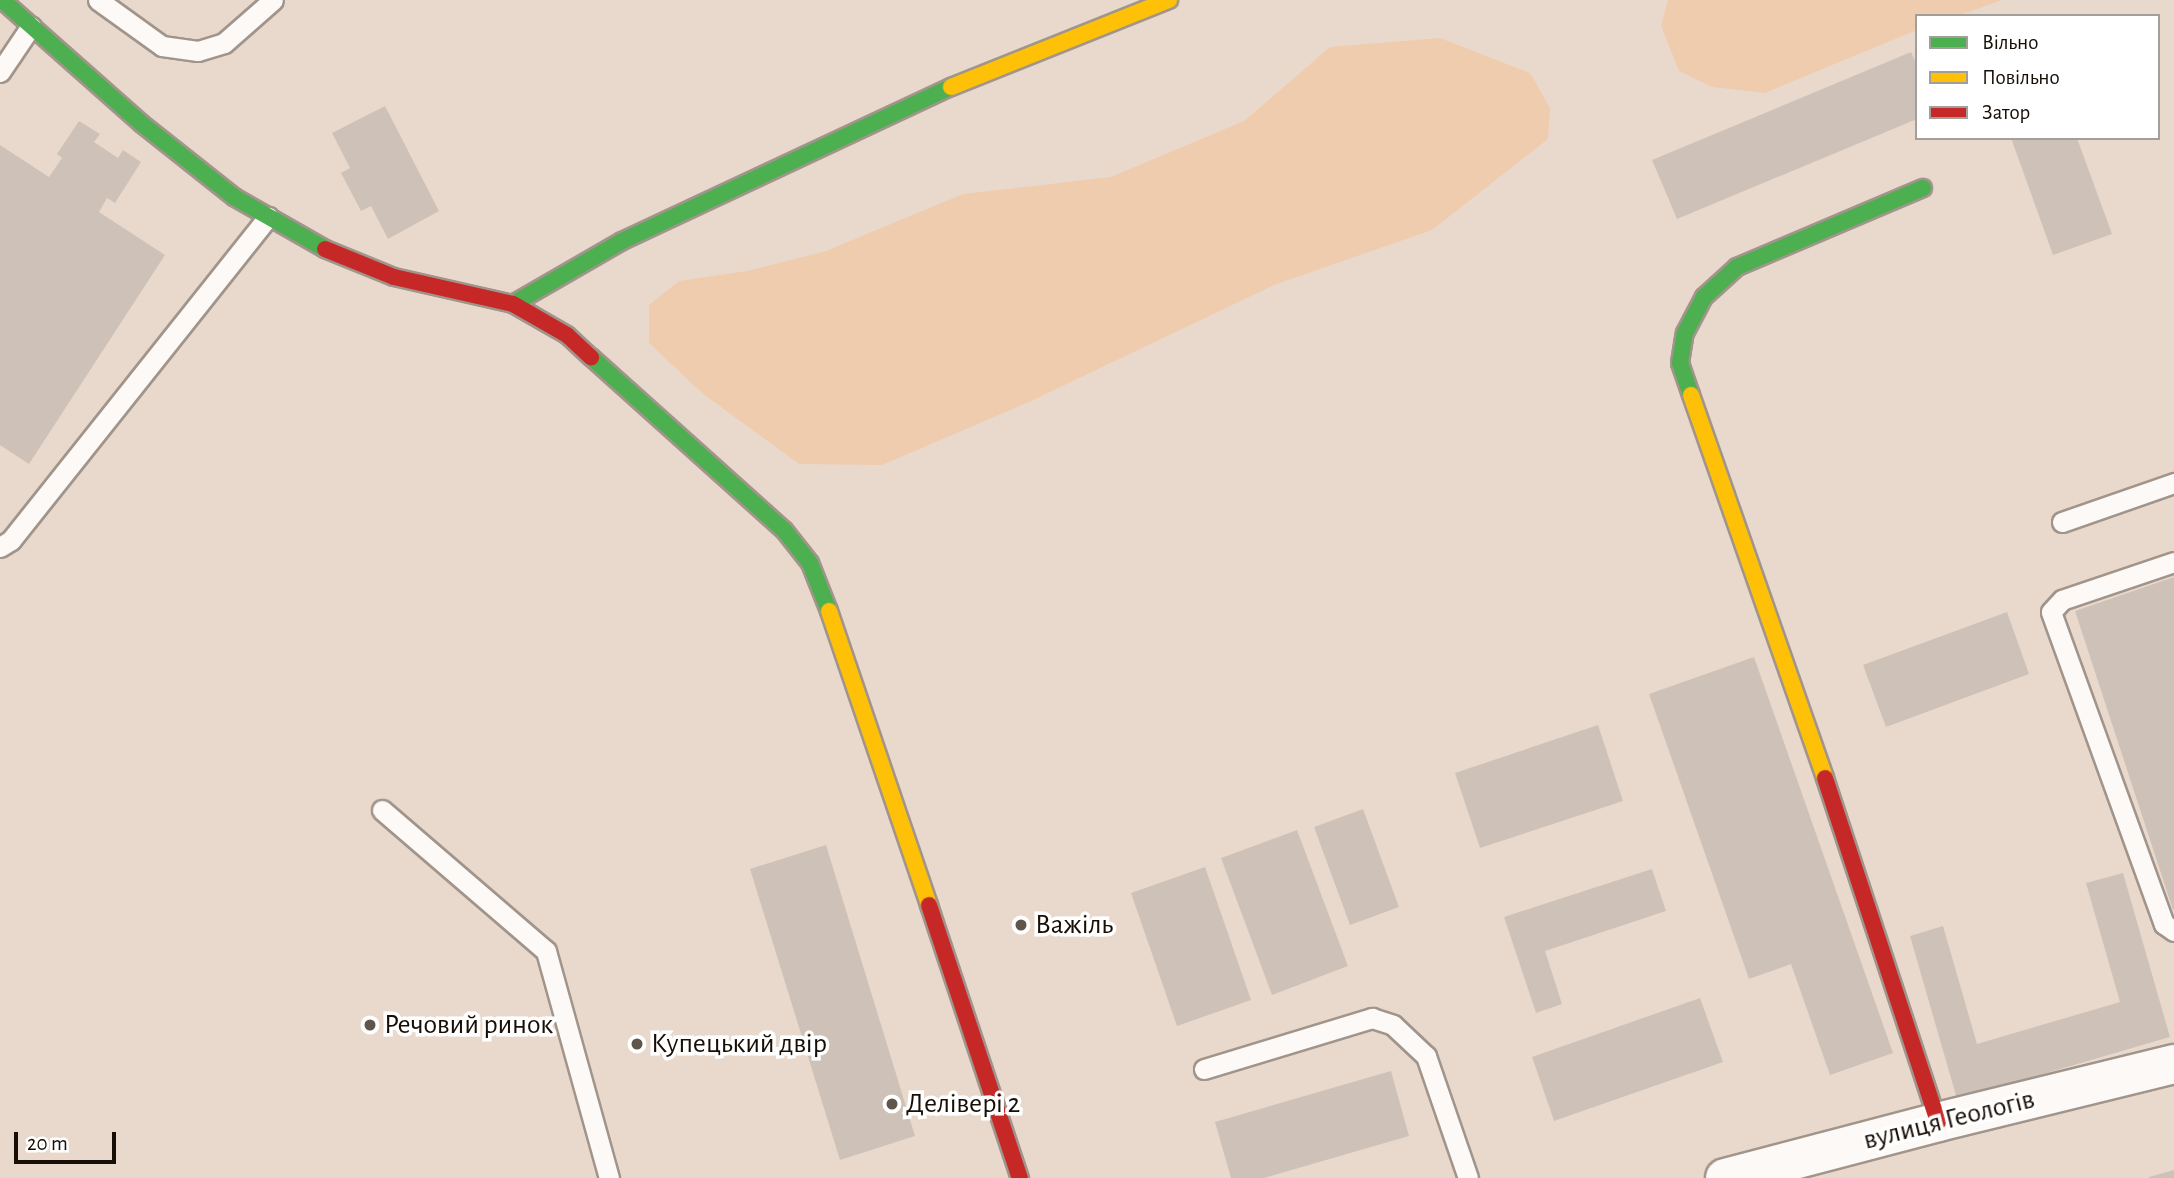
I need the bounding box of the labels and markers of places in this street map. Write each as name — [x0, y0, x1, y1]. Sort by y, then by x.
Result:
place label: Важіль — [1035, 908, 1113, 942]
marker: Важіль — [1013, 917, 1029, 933]
place label: Речовий ринок — [384, 1008, 553, 1042]
marker: Речовий ринок — [362, 1017, 378, 1033]
place label: Купецький двір — [651, 1027, 827, 1061]
marker: Купецький двір — [629, 1036, 645, 1052]
place label: Делівері 2 — [906, 1087, 1020, 1121]
marker: Делівері 2 — [884, 1096, 900, 1112]

